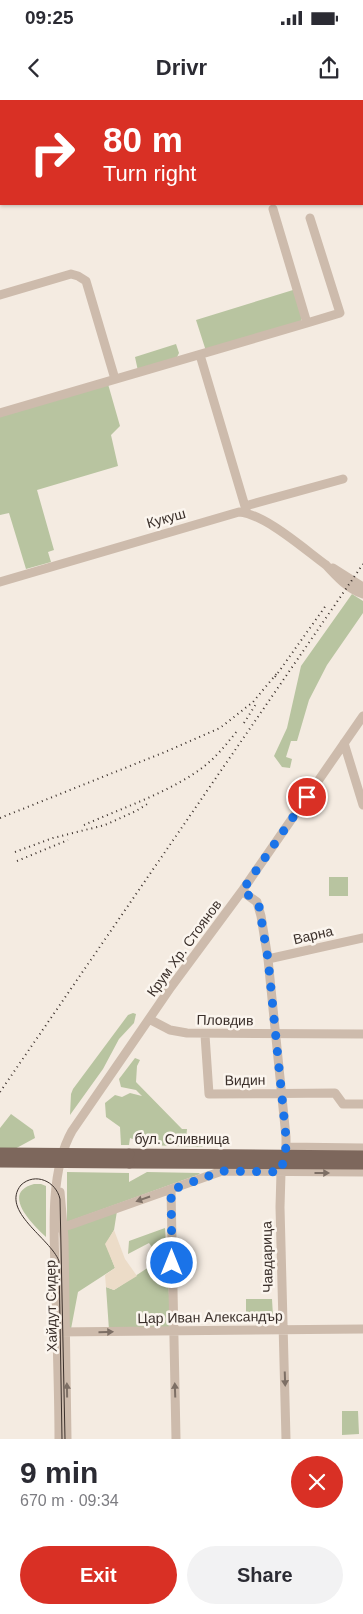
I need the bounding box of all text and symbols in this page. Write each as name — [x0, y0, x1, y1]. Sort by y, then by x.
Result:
text: 09:25 — [25, 7, 74, 28]
icon: back — [20, 54, 48, 82]
icon: share — [315, 54, 343, 82]
text: Drivr — [156, 55, 207, 80]
icon: right — [20, 120, 85, 185]
text: 80 m — [103, 120, 183, 159]
text: Turn right — [103, 161, 196, 186]
street label: Кукуш — [145, 505, 187, 531]
pin — [286, 776, 328, 818]
icon: arrive — [293, 783, 321, 811]
street label: Крум Хр. Стоянов — [144, 896, 224, 1000]
street label: Варна — [291, 923, 335, 947]
street label: Пловдив — [196, 1012, 254, 1028]
street label: Видин — [224, 1072, 266, 1088]
street label: бул. Сливница — [134, 1131, 230, 1147]
one-way arrow — [314, 1169, 330, 1177]
one-way arrow — [135, 1196, 150, 1204]
street label: Чавдарица — [258, 1221, 276, 1293]
position arrow — [145, 1236, 197, 1288]
street label: Хайдут Сидер — [42, 1260, 60, 1352]
street label: Цар Иван Александър — [137, 1308, 283, 1326]
one-way arrow — [98, 1328, 114, 1336]
one-way arrow — [281, 1371, 289, 1387]
one-way arrow — [63, 1382, 71, 1398]
one-way arrow — [171, 1382, 179, 1398]
text: 9 min — [20, 1456, 98, 1489]
button: close — [291, 1456, 343, 1508]
text: 670 m · 09:34 — [20, 1492, 119, 1509]
button: Exit — [20, 1546, 177, 1604]
button: Share — [187, 1546, 343, 1604]

